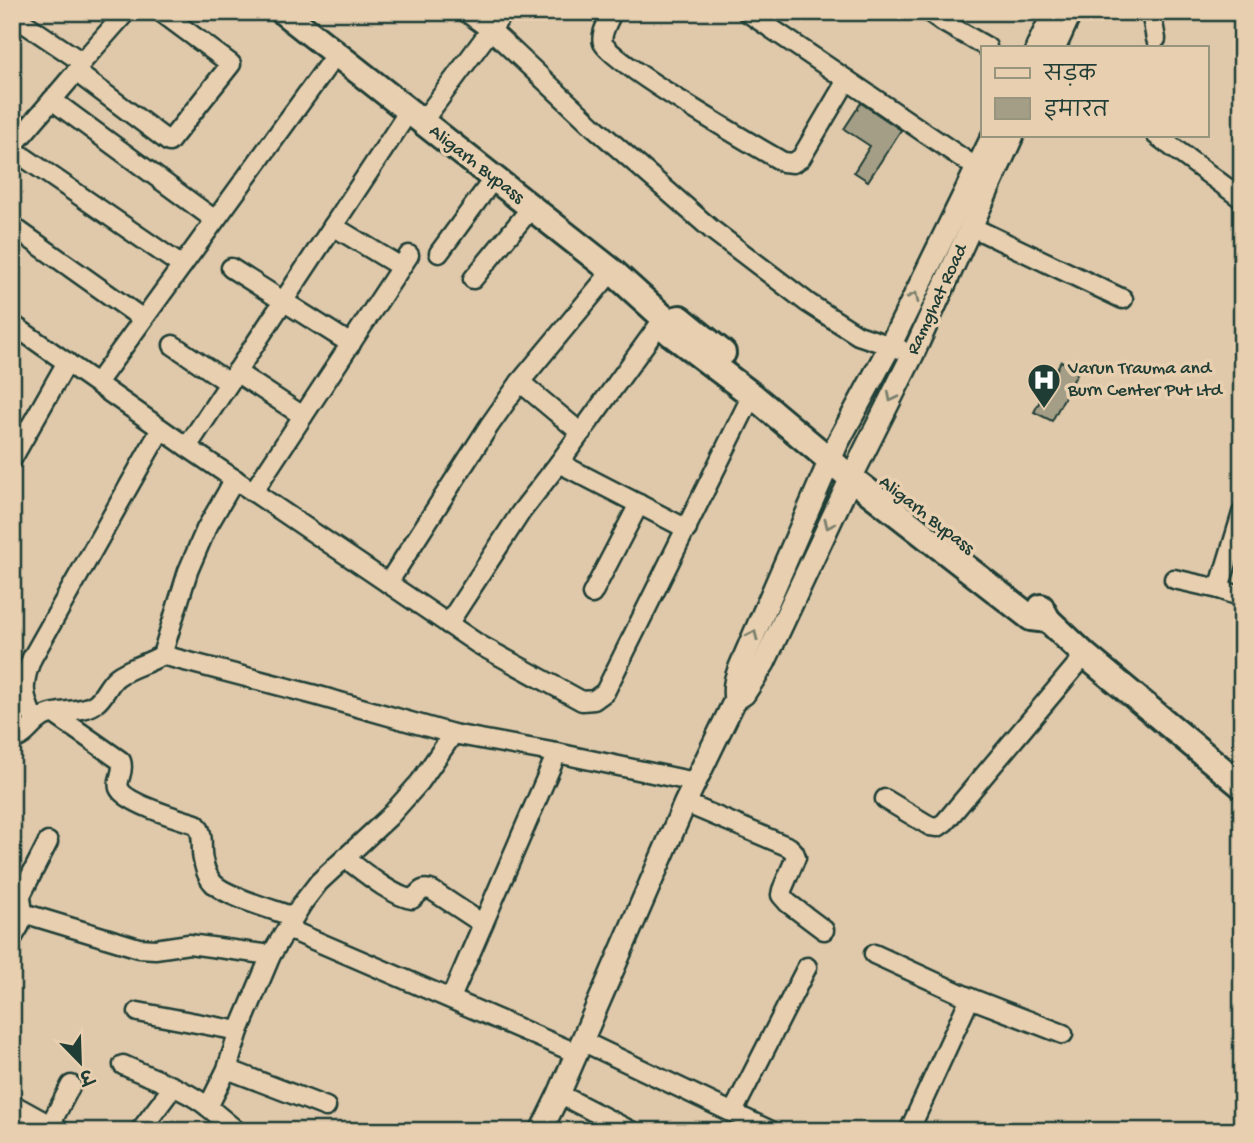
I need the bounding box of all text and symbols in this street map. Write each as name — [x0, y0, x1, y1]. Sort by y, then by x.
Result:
legend — [981, 46, 1208, 136]
text: सड़क — [1043, 64, 1097, 89]
text: इमारत — [1044, 99, 1110, 125]
street label: Aligarh Bypass — [424, 120, 529, 210]
street label: Ramghat Road — [902, 239, 974, 359]
one-way arrow — [906, 292, 920, 304]
place label: Varun Trauma and Burn Center Pvt Ltd — [1067, 358, 1224, 403]
hospital icon: Varun Trauma and Burn Center Pvt Ltd — [1025, 361, 1063, 410]
one-way arrow — [886, 390, 900, 402]
street label: Aligarh Bypass — [874, 471, 979, 561]
one-way arrow — [823, 517, 837, 529]
one-way arrow — [745, 630, 759, 643]
north arrow — [46, 1028, 116, 1098]
text: उ — [73, 1061, 97, 1088]

